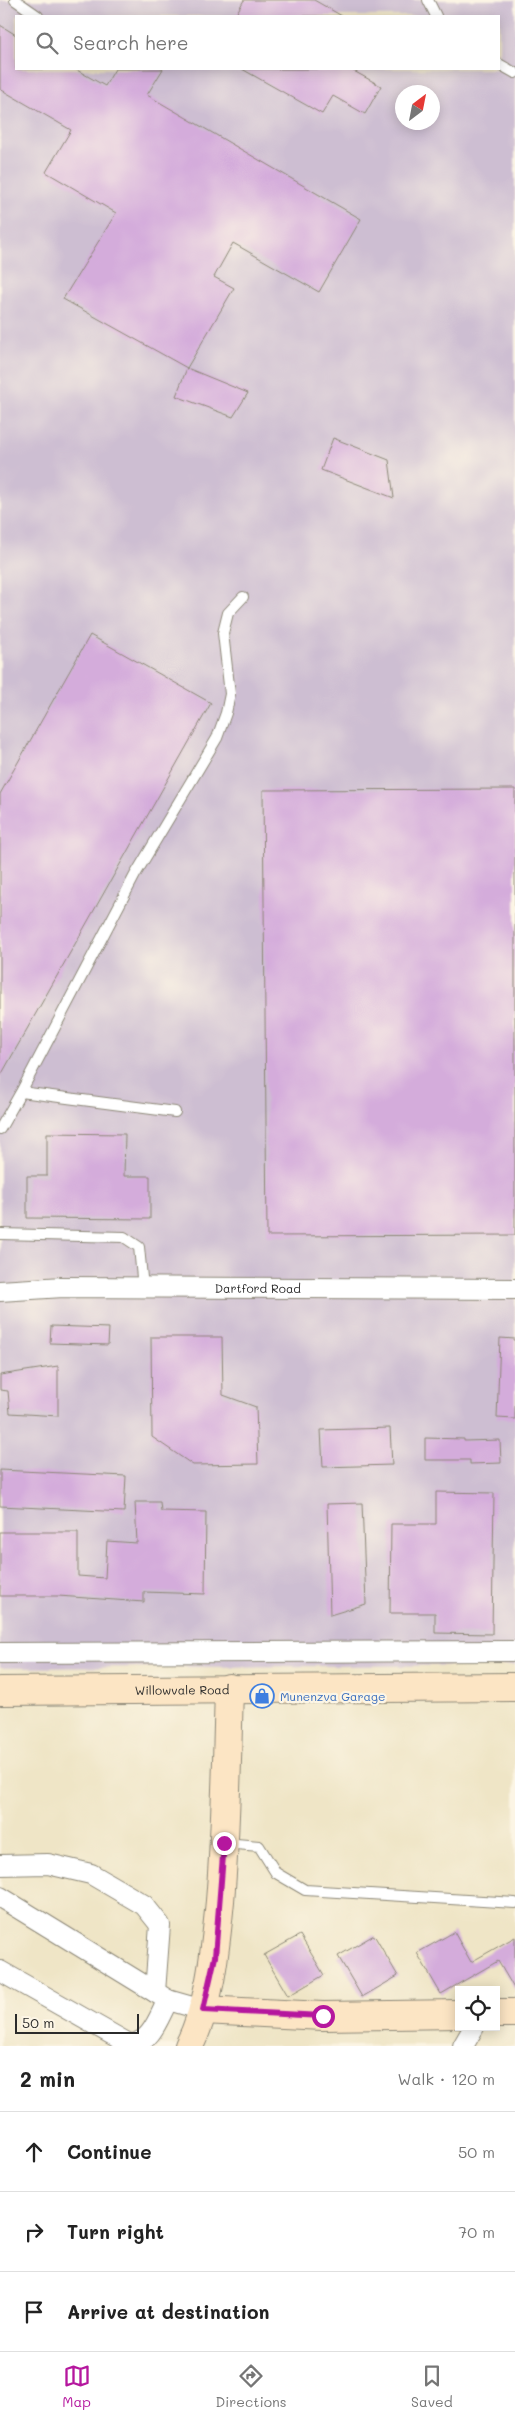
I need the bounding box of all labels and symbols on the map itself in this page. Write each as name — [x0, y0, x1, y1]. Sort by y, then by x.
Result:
north arrow — [395, 85, 440, 130]
street label: Dartford Road — [215, 1280, 301, 1296]
street label: Willowvale Road — [135, 1681, 230, 1698]
shop icon: Munenzva Garage — [249, 1683, 275, 1709]
place label: Munenzva Garage — [280, 1688, 385, 1704]
route end — [213, 1832, 236, 1855]
route start — [312, 2005, 335, 2028]
scale bar — [15, 2011, 139, 2034]

